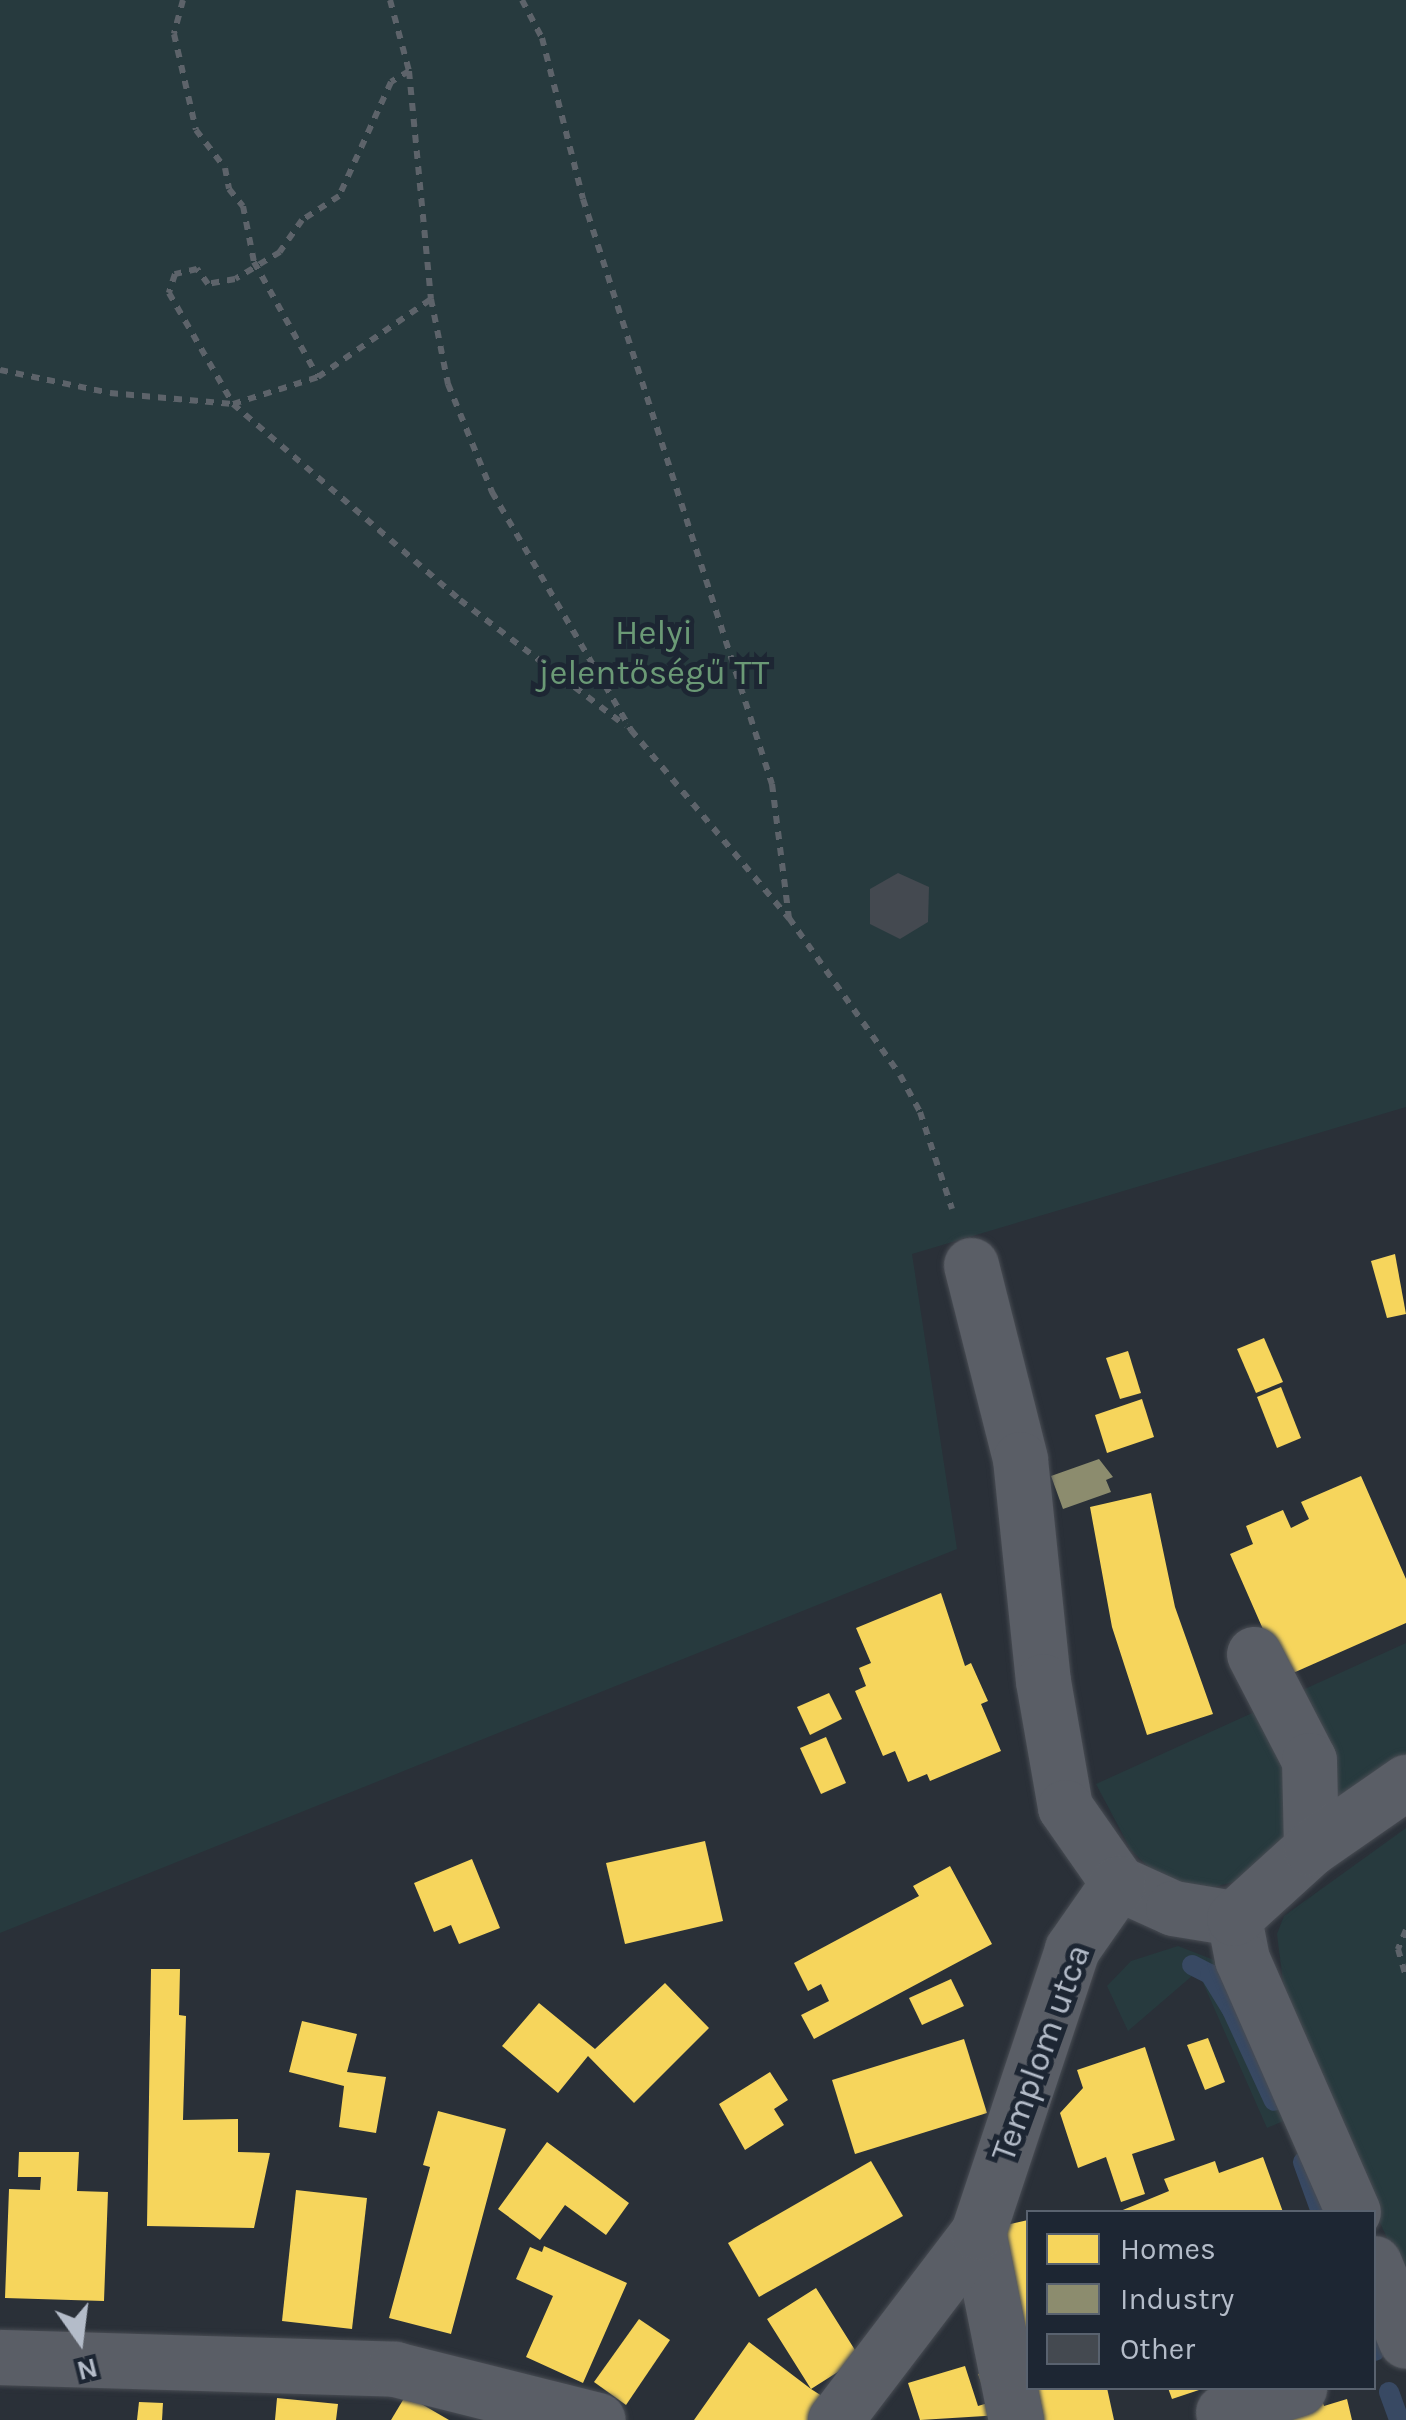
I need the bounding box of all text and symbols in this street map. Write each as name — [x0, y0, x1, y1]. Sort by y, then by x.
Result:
park label: Helyi jelentőségű TT — [539, 612, 769, 694]
street label: Templom utca — [982, 1939, 1100, 2167]
legend — [1026, 2210, 1376, 2390]
text: Homes — [1120, 2231, 1216, 2267]
text: Industry — [1120, 2281, 1234, 2317]
north arrow — [30, 2290, 130, 2390]
text: Other — [1120, 2331, 1195, 2367]
text: N — [74, 2351, 101, 2388]

